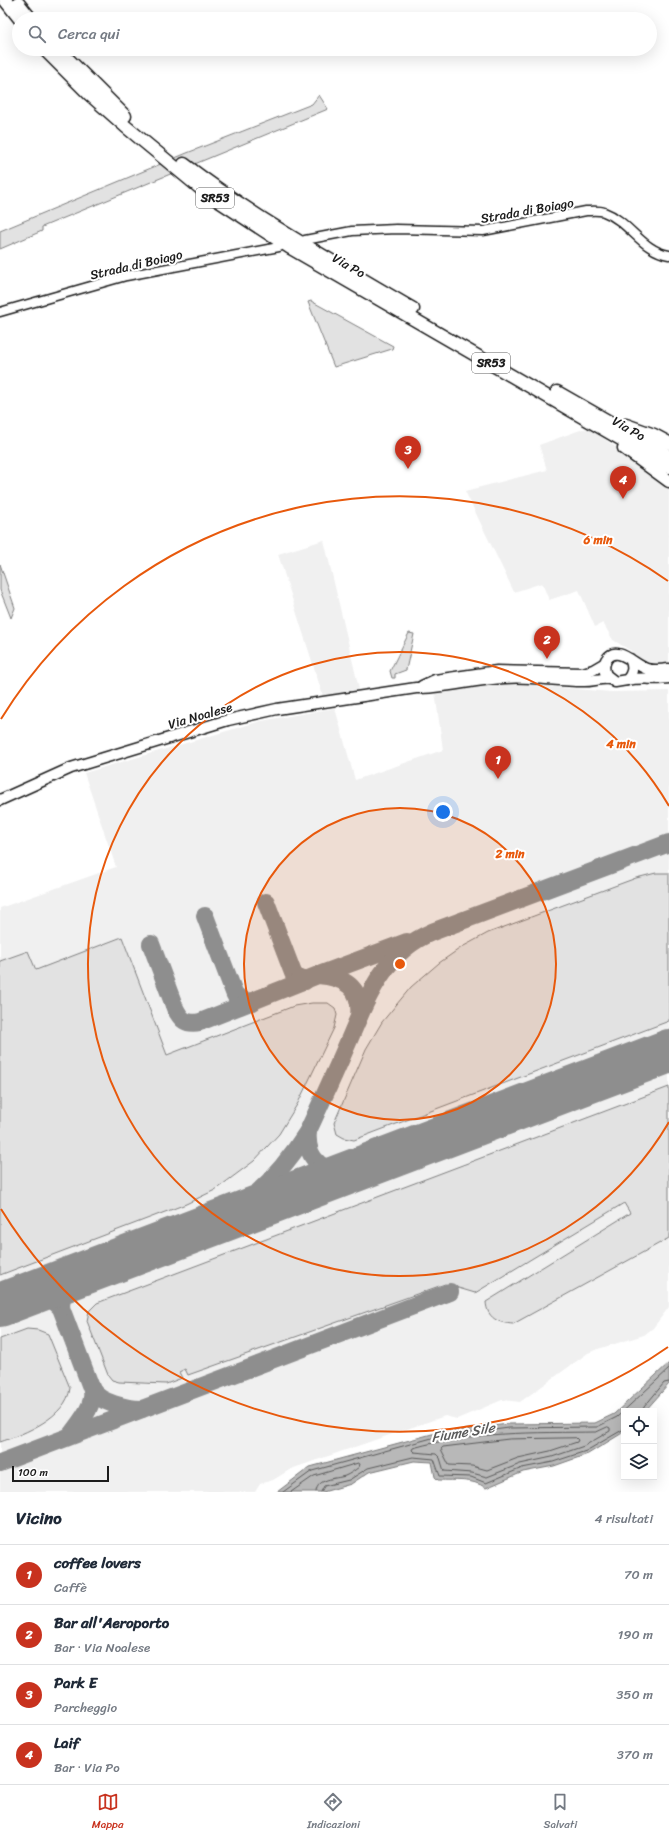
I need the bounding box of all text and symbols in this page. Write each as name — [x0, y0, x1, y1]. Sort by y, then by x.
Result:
search box — [12, 12, 657, 56]
text: Cerca qui — [58, 21, 120, 47]
icon: search — [26, 23, 48, 45]
road number: SR53 — [196, 188, 234, 208]
street label: Strada di Boiago — [479, 191, 576, 230]
street label: Strada di Boiago — [88, 243, 185, 286]
street label: Via Po — [328, 247, 370, 284]
road number: SR53 — [472, 353, 510, 373]
street label: Via Po — [608, 410, 650, 447]
pin: 3 — [395, 436, 421, 469]
pin: 4 — [610, 466, 636, 499]
text: 6 min — [583, 529, 613, 551]
pin: 2 — [534, 626, 560, 659]
street label: Via Noalese — [165, 695, 235, 736]
text: 4 min — [605, 733, 636, 755]
pin: 1 — [485, 746, 511, 779]
your location — [433, 802, 453, 822]
text: 2 min — [494, 843, 525, 865]
centre of rings — [393, 957, 407, 971]
map controls — [621, 1408, 657, 1480]
button: locate — [621, 1408, 657, 1444]
water label: Fiume Sile — [430, 1415, 498, 1450]
button: layers — [621, 1444, 657, 1480]
text: 100 m — [18, 1463, 48, 1482]
scale bar — [12, 1464, 109, 1483]
text: Vicino — [16, 1503, 62, 1533]
text: 4 risultati — [594, 1507, 653, 1530]
text: coffee lovers — [54, 1550, 141, 1576]
text: 1 — [26, 1563, 32, 1586]
text: 70 m — [624, 1563, 653, 1586]
text: Caffè — [54, 1576, 87, 1599]
text: Bar all'Aeroporto — [54, 1610, 169, 1636]
text: 2 — [25, 1623, 33, 1646]
text: 190 m — [618, 1623, 653, 1646]
text: Bar · Via Noalese — [54, 1636, 150, 1659]
text: Park E — [54, 1670, 97, 1696]
text: 3 — [25, 1683, 33, 1706]
text: 350 m — [616, 1683, 653, 1706]
text: Parcheggio — [54, 1696, 117, 1719]
text: Laif — [54, 1730, 79, 1756]
text: 4 — [25, 1743, 33, 1766]
text: 370 m — [617, 1743, 653, 1766]
text: Bar · Via Po — [54, 1756, 120, 1779]
tab: Mappa — [92, 1791, 123, 1834]
tab: Indicazioni — [307, 1791, 360, 1834]
tab: Salvati — [544, 1791, 577, 1834]

